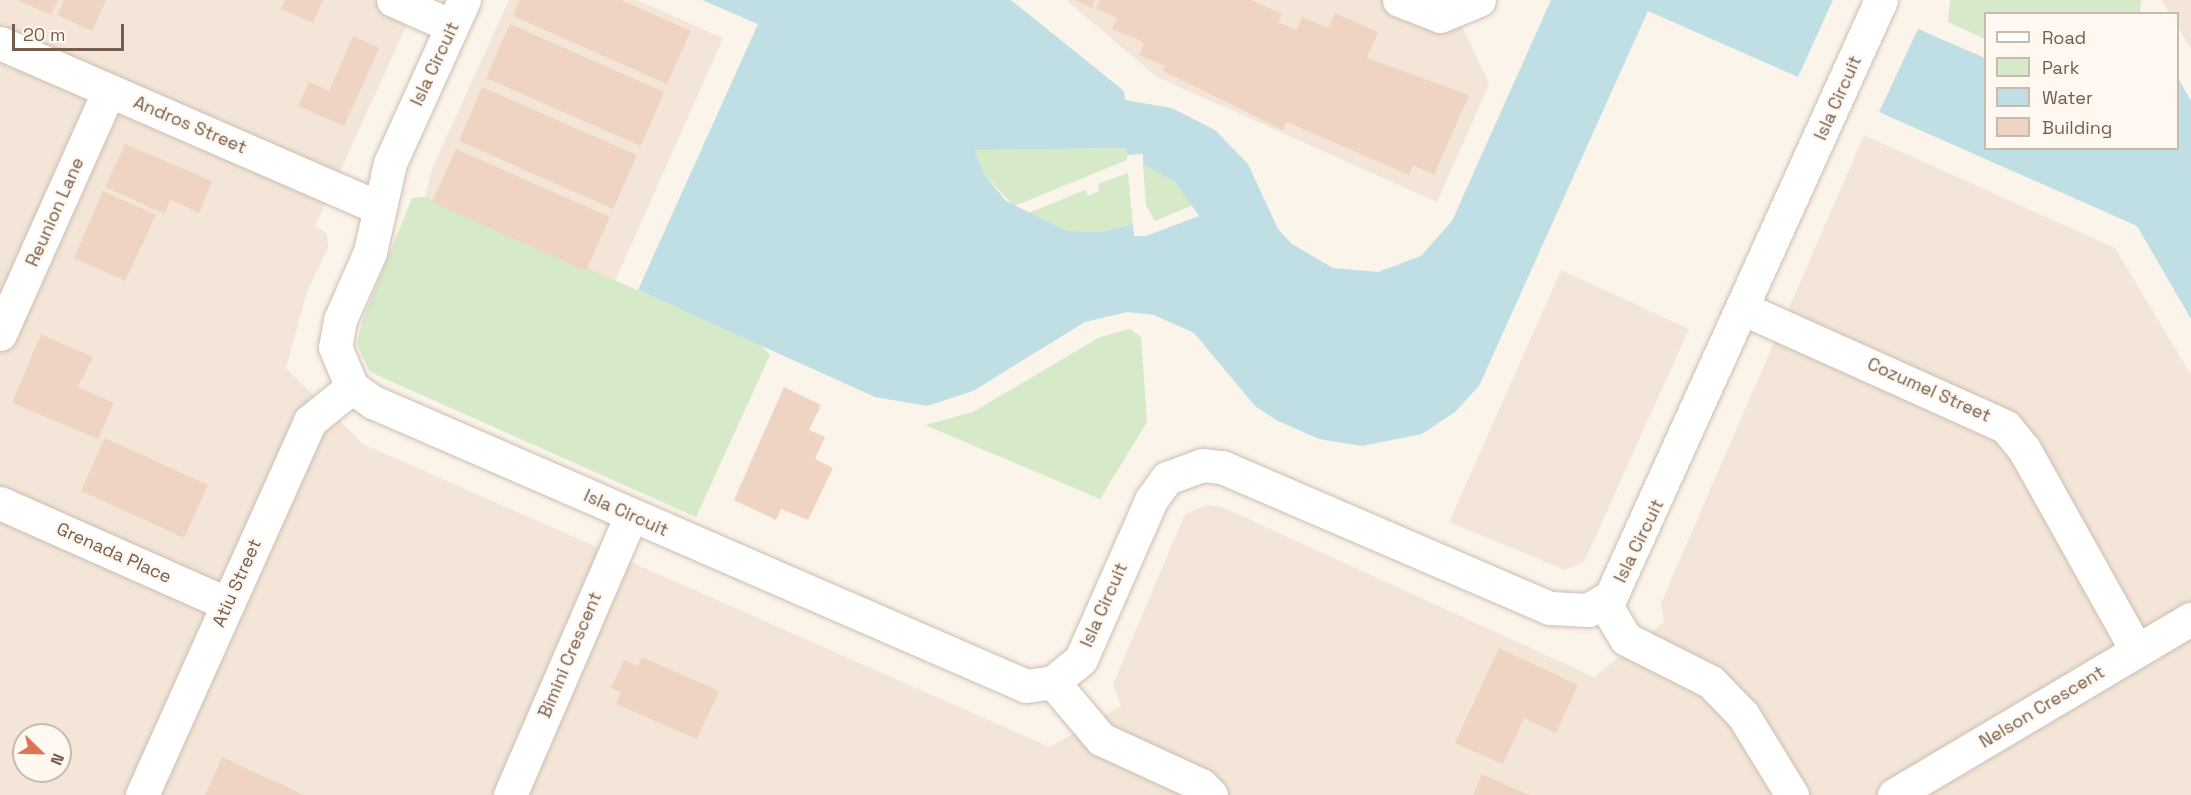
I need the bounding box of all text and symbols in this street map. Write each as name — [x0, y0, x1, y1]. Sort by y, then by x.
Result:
scale bar — [15, 12, 128, 50]
legend — [1984, 12, 2179, 150]
street label: Isla Circuit — [406, 19, 464, 109]
text: 20 m — [23, 23, 66, 46]
text: Road — [2042, 26, 2086, 49]
street label: Isla Circuit — [1810, 52, 1866, 144]
text: Park — [2042, 56, 2079, 79]
text: Water — [2042, 86, 2093, 109]
street label: Andros Street — [130, 91, 250, 159]
text: Building — [2042, 116, 2112, 139]
street label: Reunion Lane — [21, 154, 89, 270]
street label: Cozumel Street — [1864, 353, 1994, 427]
street label: Isla Circuit — [580, 485, 672, 541]
street label: Isla Circuit — [1610, 496, 1668, 586]
street label: Grenada Place — [53, 518, 175, 588]
street label: Atiu Street — [208, 536, 266, 630]
street label: Isla Circuit — [1076, 559, 1132, 651]
street label: Bimini Crescent — [534, 589, 606, 721]
street label: Nelson Crescent — [1976, 661, 2108, 753]
north arrow — [12, 723, 72, 783]
text: N — [45, 750, 69, 768]

